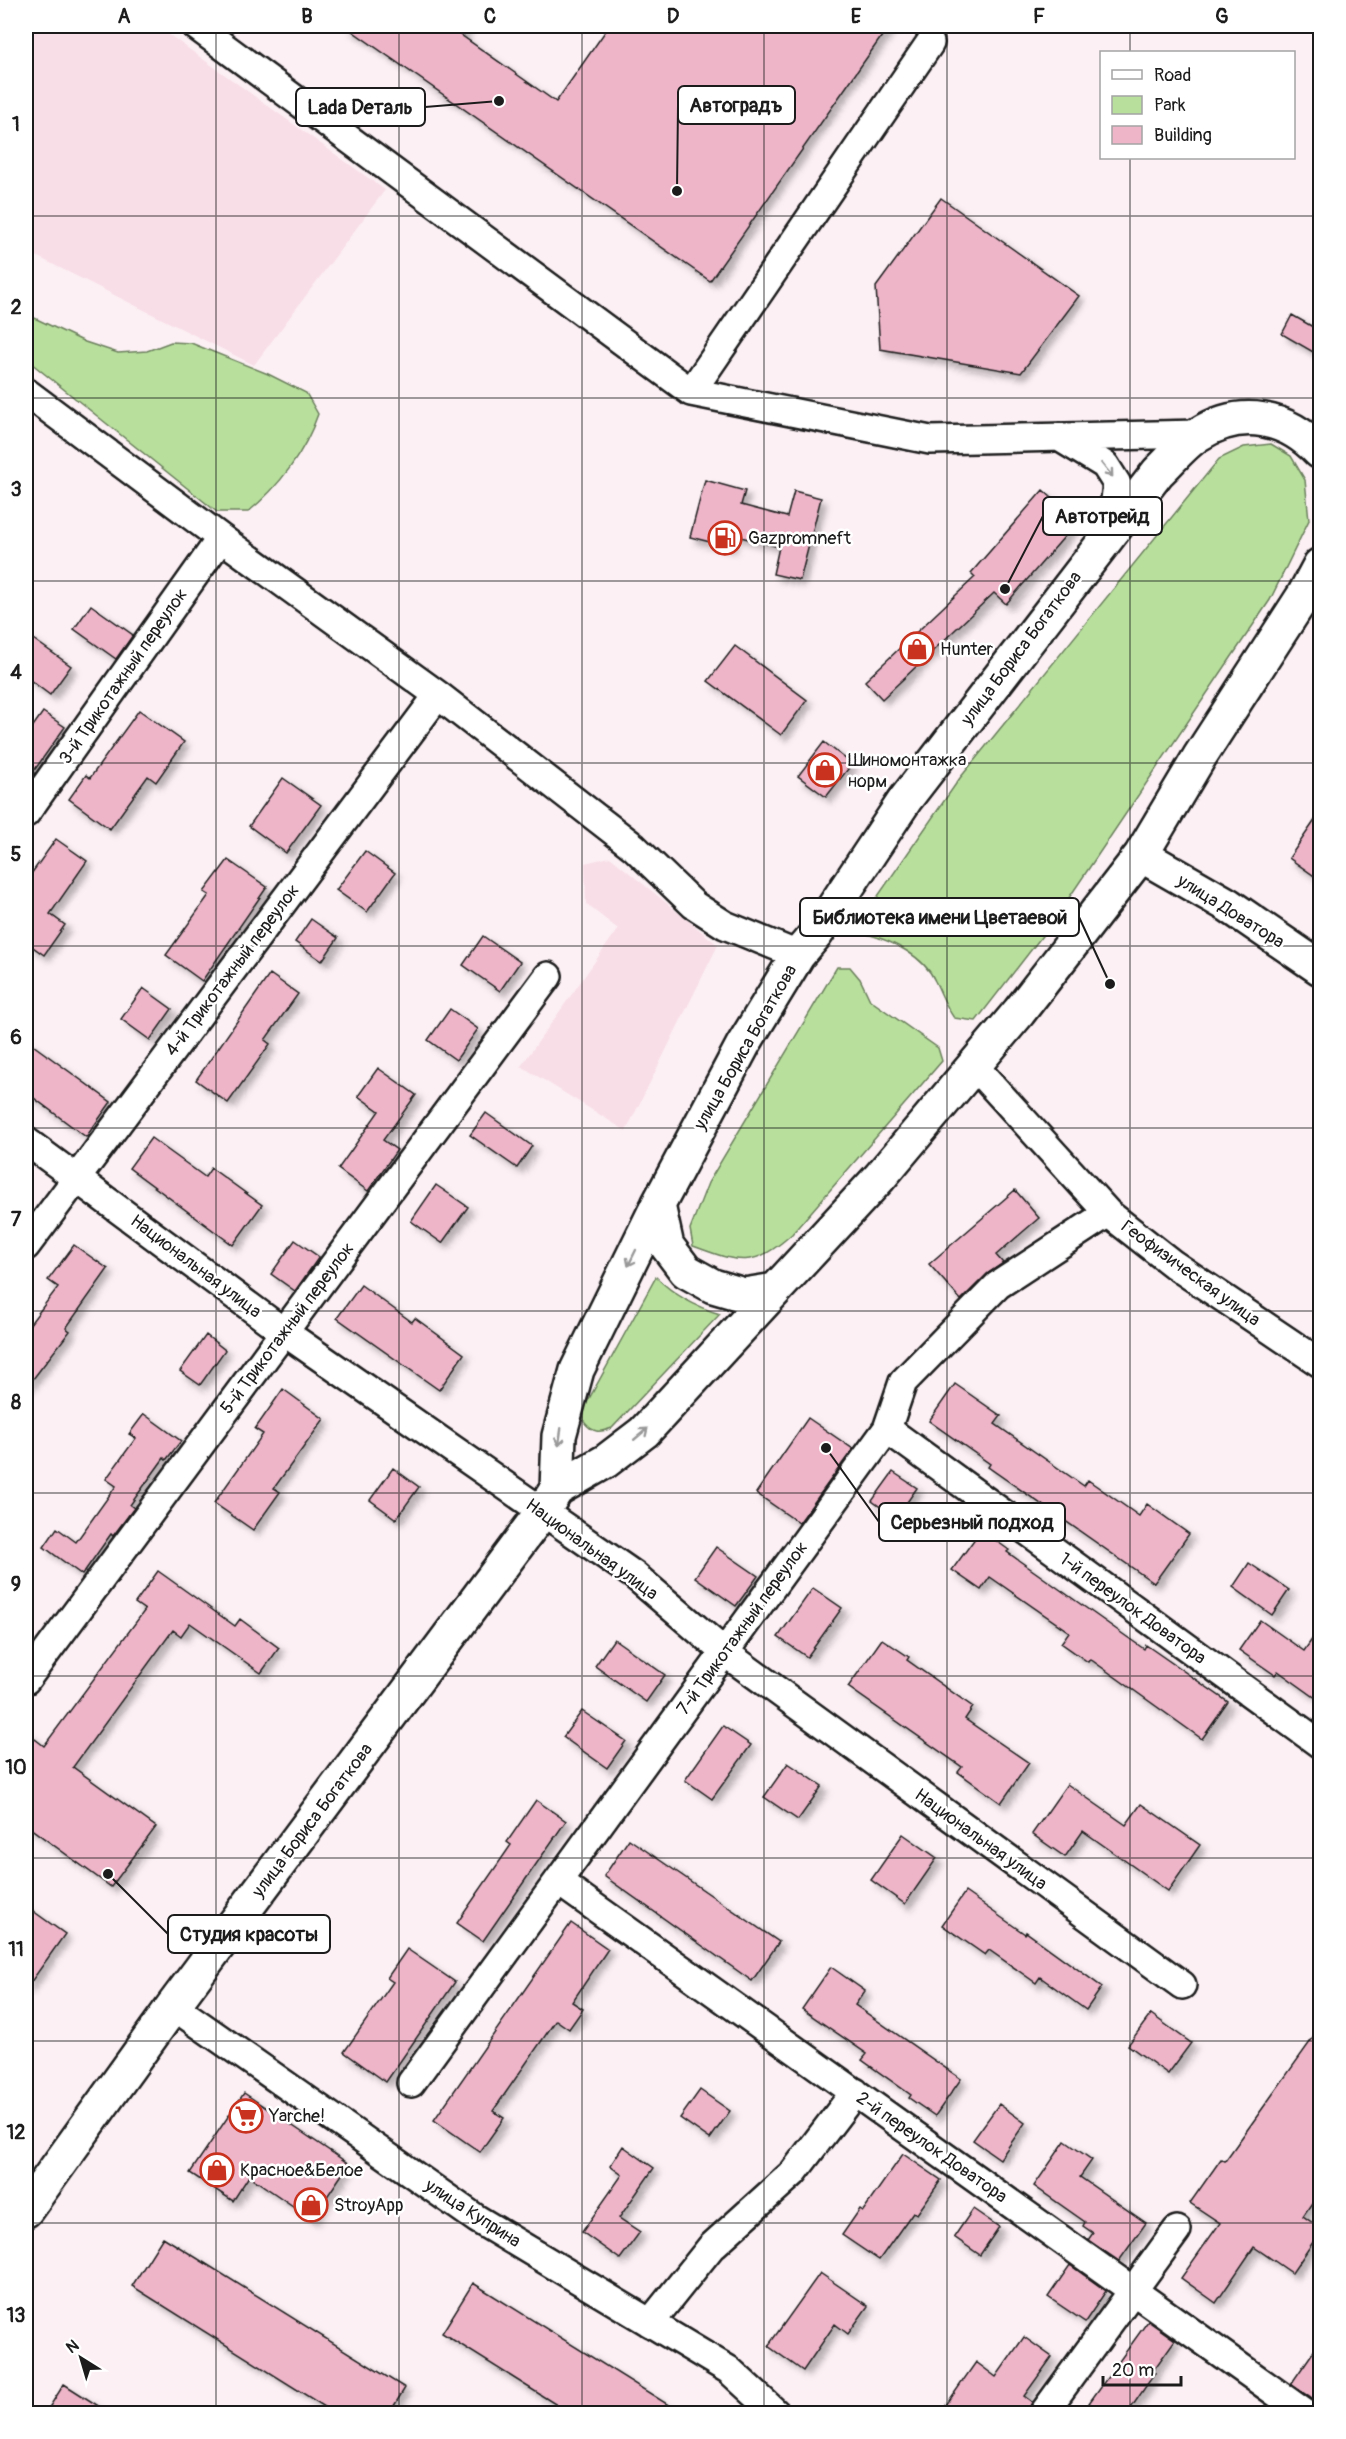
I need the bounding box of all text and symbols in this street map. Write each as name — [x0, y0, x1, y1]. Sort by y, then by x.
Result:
text: A — [118, 4, 131, 29]
text: B — [301, 4, 313, 29]
text: C — [484, 4, 496, 29]
text: D — [667, 4, 680, 29]
text: E — [851, 4, 862, 29]
text: F — [1033, 4, 1045, 29]
text: G — [1215, 4, 1229, 29]
legend — [1100, 51, 1295, 159]
text: Road — [1154, 64, 1191, 87]
callout: Автоградъ — [678, 86, 795, 124]
callout: Lada Dеталь — [296, 88, 425, 126]
text: Автоградъ — [689, 93, 783, 118]
text: Park — [1154, 94, 1186, 117]
text: Lada Dеталь — [307, 95, 413, 120]
text: 1 — [12, 112, 20, 137]
text: Building — [1154, 124, 1212, 147]
text: 2 — [10, 295, 22, 320]
one-way arrow — [1101, 462, 1114, 478]
text: 3 — [10, 477, 22, 502]
callout: Автотрейд — [1043, 497, 1162, 535]
text: Автотрейд — [1055, 504, 1150, 529]
fuel station icon: Gazpromneft — [707, 520, 743, 556]
place label: Gazpromneft — [748, 527, 852, 550]
street label: улица Бориса Богаткова — [955, 567, 1087, 731]
street label: 3-й Трикотажный переулок — [54, 584, 193, 769]
shop icon: Hunter — [899, 631, 935, 667]
place label: Hunter — [940, 638, 994, 661]
text: 4 — [10, 660, 22, 685]
place label: Шиномонтажка норм — [848, 749, 966, 793]
shop icon: Шиномонтажка норм — [807, 752, 843, 788]
text: 5 — [11, 842, 22, 867]
street label: улица Доватора — [1172, 869, 1289, 953]
street label: 4-й Трикотажный переулок — [160, 880, 305, 1061]
callout: Библиотека имени Цветаевой — [800, 898, 1079, 936]
text: Библиотека имени Цветаевой — [813, 905, 1067, 930]
street label: улица Бориса Богаткова — [688, 960, 802, 1135]
text: 6 — [10, 1025, 22, 1050]
text: 7 — [11, 1207, 22, 1232]
street label: Национальная улица — [126, 1210, 266, 1323]
street label: Геофизическая улица — [1117, 1215, 1265, 1332]
street label: 5-й Трикотажный переулок — [215, 1238, 359, 1419]
one-way arrow — [626, 1248, 638, 1266]
text: 8 — [11, 1390, 21, 1415]
one-way arrow — [554, 1427, 565, 1447]
one-way arrow — [633, 1427, 648, 1441]
street label: Национальная улица — [521, 1494, 663, 1605]
callout: Серьезный подход — [879, 1503, 1065, 1541]
text: Серьезный подход — [891, 1510, 1054, 1535]
street label: 7-й Трикотажный переулок — [672, 1537, 813, 1719]
street label: 1-й переулок Доватора — [1055, 1547, 1211, 1669]
text: 9 — [11, 1572, 21, 1597]
street label: улица Бориса Богаткова — [246, 1739, 378, 1903]
text: 10 — [5, 1755, 27, 1780]
street label: Национальная улица — [910, 1784, 1052, 1895]
callout: Студия красоты — [168, 1915, 330, 1953]
text: Студия красоты — [180, 1922, 318, 1947]
text: 11 — [8, 1937, 24, 1962]
street label: 2-й переулок Доватора — [852, 2087, 1012, 2208]
supermarket icon: Yarche! — [228, 2098, 264, 2134]
place label: Yarche! — [268, 2105, 325, 2128]
text: 12 — [7, 2120, 26, 2145]
shop icon: Красное&Белое — [199, 2152, 235, 2188]
place label: Красное&Белое — [240, 2159, 363, 2182]
street label: улица Куприна — [420, 2173, 525, 2253]
shop icon: StroyApp — [293, 2187, 329, 2223]
place label: StroyApp — [334, 2194, 403, 2217]
text: 13 — [7, 2303, 25, 2328]
north arrow — [51, 2328, 111, 2388]
text: N — [62, 2335, 83, 2358]
scale bar — [1103, 2349, 1181, 2387]
text: 20 m — [1112, 2359, 1154, 2382]

